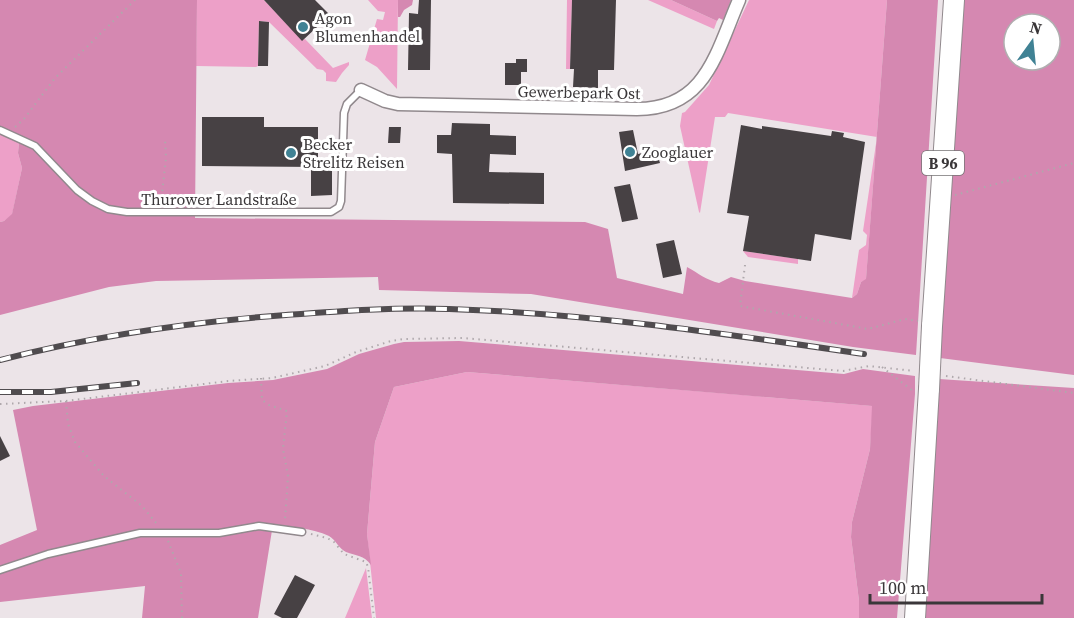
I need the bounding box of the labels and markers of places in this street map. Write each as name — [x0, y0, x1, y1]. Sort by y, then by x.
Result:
place label: Agon Blumenhandel — [315, 7, 421, 47]
marker: Agon Blumenhandel — [296, 20, 310, 34]
place label: Becker Strelitz Reisen — [303, 133, 405, 173]
place label: Zooglauer — [642, 141, 714, 163]
marker: Zooglauer — [623, 145, 637, 159]
marker: Becker Strelitz Reisen — [284, 146, 298, 160]

